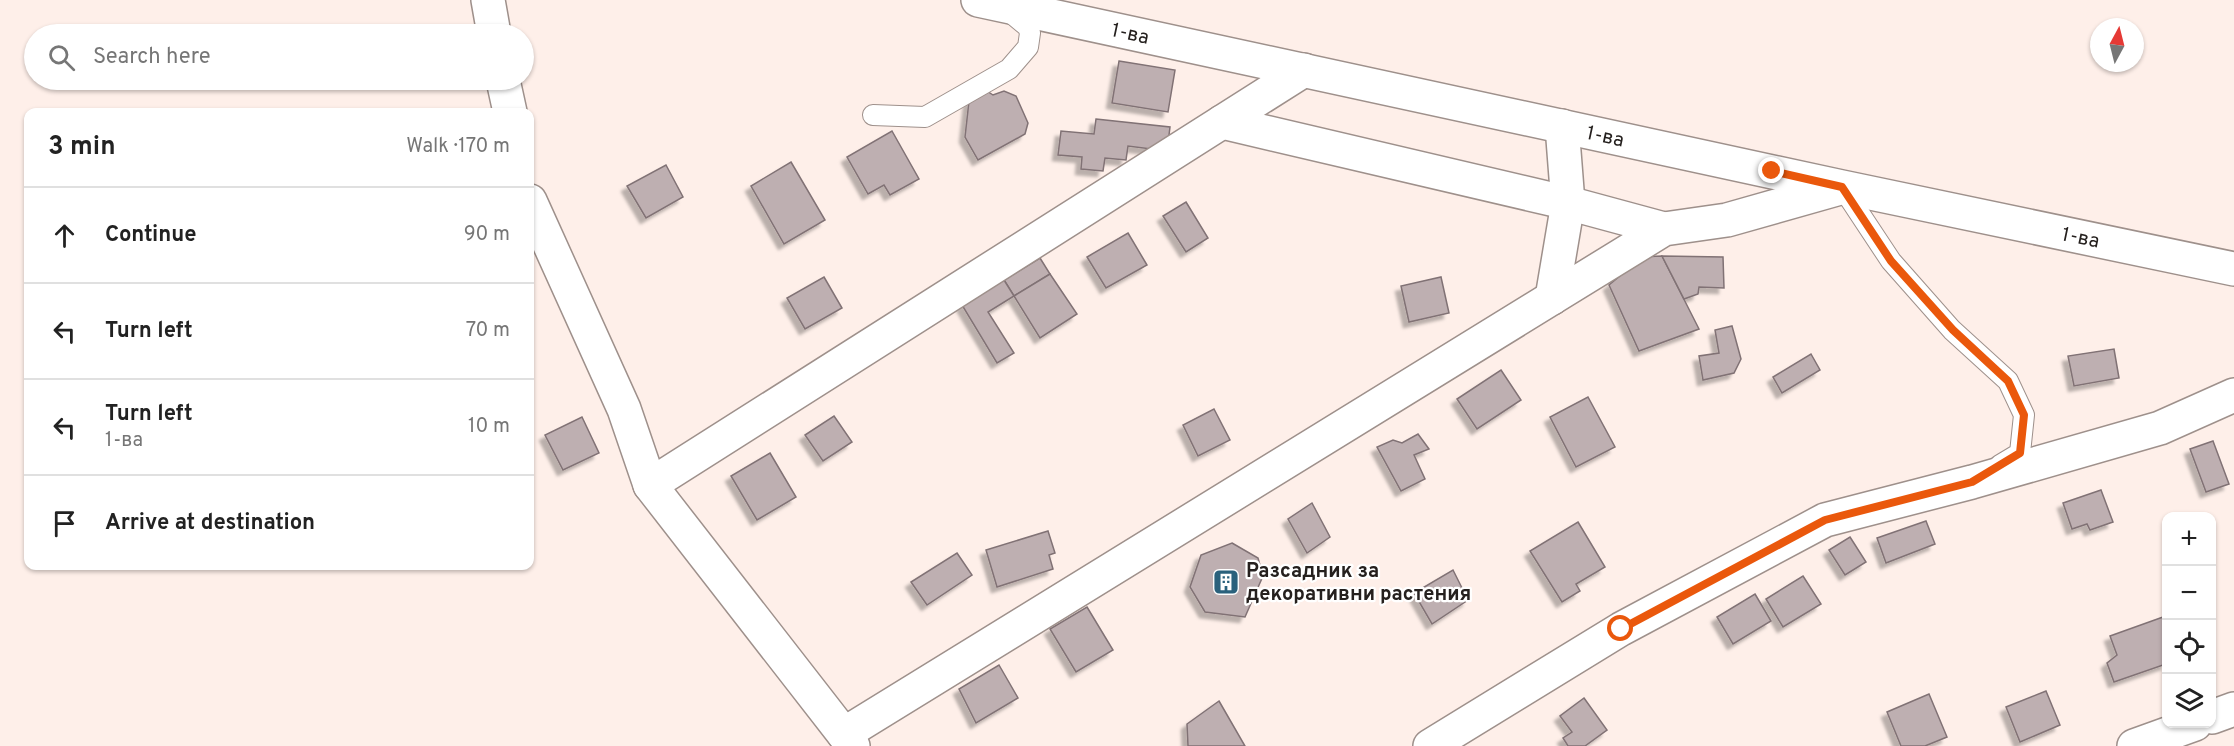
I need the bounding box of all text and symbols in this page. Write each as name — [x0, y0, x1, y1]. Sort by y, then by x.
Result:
street label: 1-ва — [1109, 18, 1151, 52]
north arrow — [2090, 18, 2144, 72]
search box — [24, 24, 534, 90]
icon: search — [45, 41, 78, 74]
text: Search here — [93, 44, 211, 71]
street label: 1-ва — [1584, 121, 1626, 154]
text: 3 min — [48, 131, 116, 164]
text: Walk · 170 m — [406, 134, 510, 160]
route end — [1758, 157, 1784, 183]
icon: ahead — [48, 219, 81, 252]
text: Continue — [105, 222, 196, 249]
text: 90 m — [464, 222, 510, 248]
street label: 1-ва — [2059, 222, 2102, 256]
icon: left — [48, 315, 81, 348]
text: Turn left — [105, 318, 193, 345]
text: 70 m — [466, 318, 510, 344]
text: Turn left — [105, 401, 193, 428]
icon: left — [48, 411, 81, 444]
text: 10 m — [468, 414, 510, 440]
text: 1-ва — [105, 428, 143, 454]
icon: arrive — [48, 507, 81, 540]
text: Arrive at destination — [105, 510, 315, 537]
map controls — [2162, 512, 2216, 728]
button: + — [2162, 512, 2216, 566]
place label: Разсадник за декоративни растения — [1246, 559, 1471, 608]
button: − — [2162, 566, 2216, 620]
building icon: Разсадник за декоративни растения — [1211, 567, 1241, 597]
route start — [1607, 615, 1633, 641]
button: locate — [2162, 620, 2216, 674]
button: layers — [2162, 674, 2216, 728]

